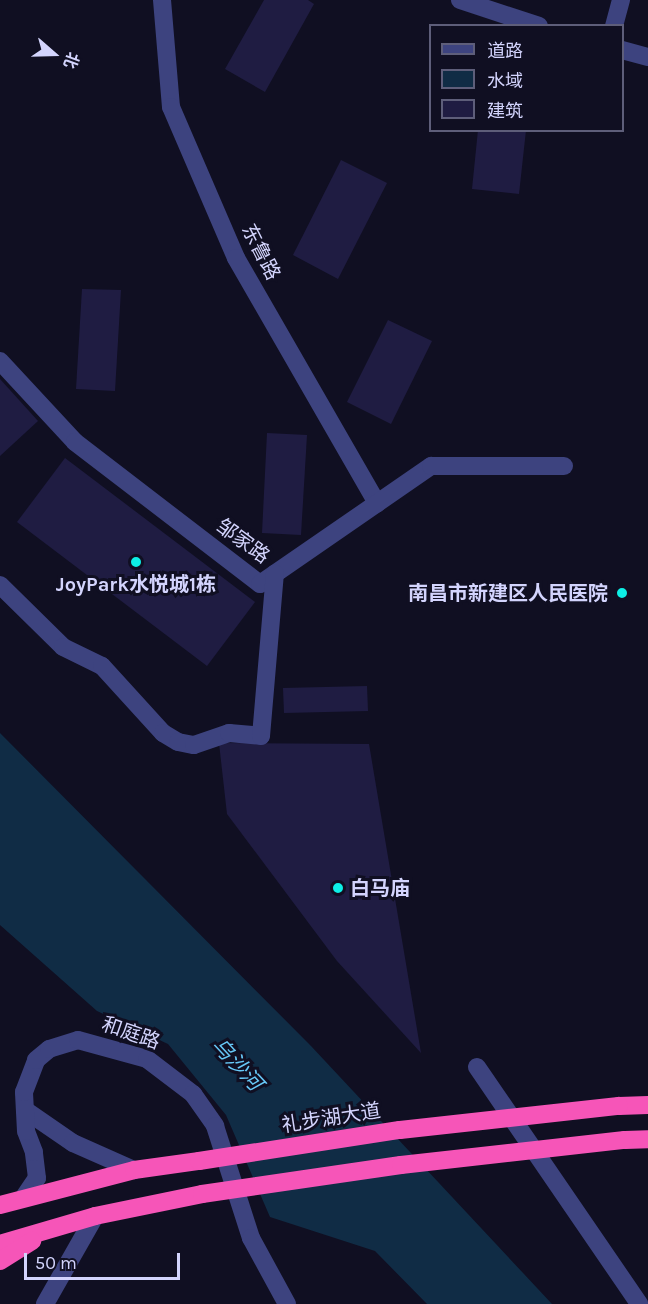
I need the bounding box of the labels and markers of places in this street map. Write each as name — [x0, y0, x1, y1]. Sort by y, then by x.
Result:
marker: JoyPark水悦城1栋 — [129, 555, 143, 569]
place label: JoyPark水悦城1栋 — [56, 572, 216, 596]
place label: 南昌市新建区人民医院 — [408, 581, 608, 605]
marker: 南昌市新建区人民医院 — [613, 584, 631, 602]
place label: 白马庙 — [350, 876, 410, 900]
marker: 白马庙 — [331, 881, 345, 895]

